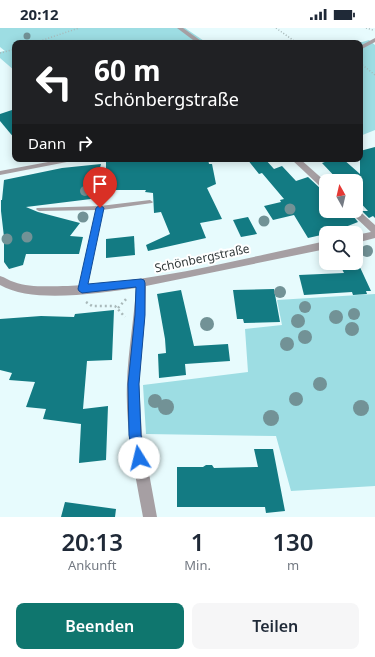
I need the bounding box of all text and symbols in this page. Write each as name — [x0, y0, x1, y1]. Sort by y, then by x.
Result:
text: 20:12 — [20, 4, 59, 24]
text: 60 m — [94, 51, 161, 89]
icon: left — [28, 56, 80, 108]
text: Schönbergstraße — [94, 87, 239, 111]
icon: right — [74, 132, 96, 154]
text: Dann — [28, 133, 66, 153]
pin — [83, 167, 117, 208]
icon: arrive — [89, 173, 111, 195]
north arrow — [319, 174, 363, 218]
map controls — [319, 174, 363, 270]
button: search — [319, 226, 363, 270]
street label: Schönbergstraße — [153, 240, 251, 276]
position arrow — [118, 437, 160, 479]
text: 20:13 — [61, 525, 123, 558]
text: 1 — [191, 525, 205, 558]
text: 130 — [272, 525, 314, 558]
text: Ankunft — [68, 556, 116, 574]
text: Min. — [184, 556, 211, 574]
text: m — [287, 556, 299, 574]
button: Beenden — [16, 603, 184, 649]
button: Teilen — [192, 603, 359, 649]

